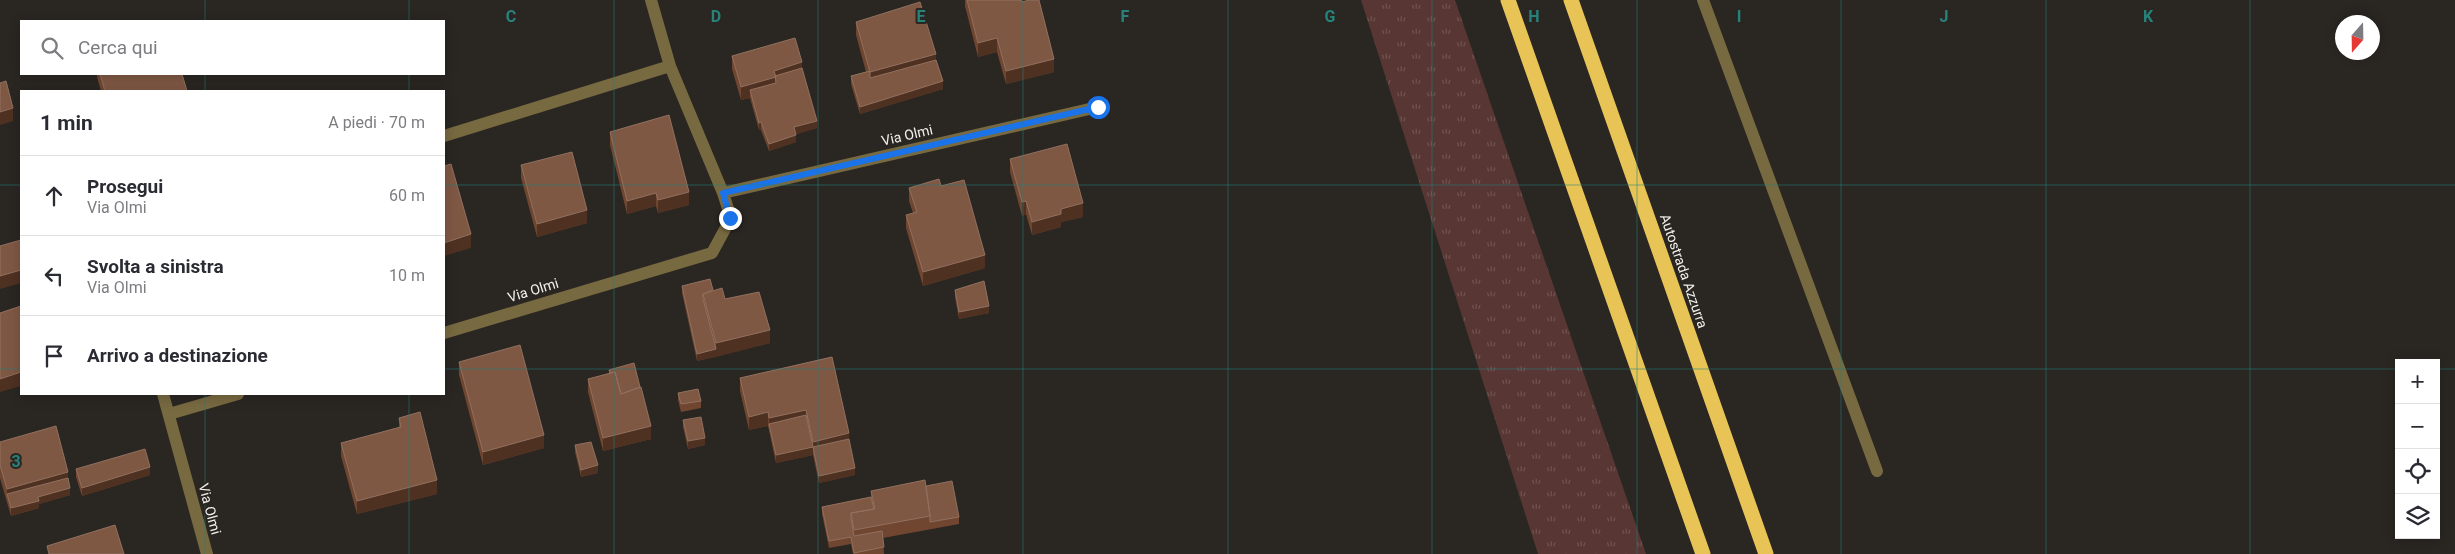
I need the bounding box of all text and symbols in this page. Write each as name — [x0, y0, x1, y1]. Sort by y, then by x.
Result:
text: C — [506, 7, 516, 26]
text: D — [711, 7, 721, 26]
text: E — [917, 7, 926, 26]
text: F — [1121, 7, 1130, 26]
text: G — [1325, 7, 1336, 26]
text: H — [1528, 7, 1540, 26]
text: I — [1737, 7, 1741, 26]
text: J — [1940, 7, 1948, 26]
text: K — [2143, 7, 2154, 26]
north arrow — [2335, 15, 2380, 60]
search box — [20, 20, 445, 75]
icon: search — [38, 34, 66, 62]
text: Cerca qui — [78, 36, 158, 59]
route start — [1087, 96, 1110, 119]
text: 1 min — [40, 111, 93, 135]
text: A piedi · 70 m — [328, 113, 425, 132]
street label: Via Olmi — [880, 121, 934, 149]
text: Prosegui — [87, 175, 163, 198]
icon: ahead — [40, 182, 68, 210]
text: 60 m — [389, 186, 425, 205]
text: Via Olmi — [87, 198, 147, 217]
route end — [719, 207, 742, 230]
street label: Autostrada Azzurra — [1657, 212, 1711, 330]
text: Svolta a sinistra — [87, 255, 224, 278]
icon: left — [40, 262, 68, 290]
text: 10 m — [389, 266, 425, 285]
street label: Via Olmi — [506, 275, 560, 305]
text: Via Olmi — [87, 278, 147, 297]
icon: arrive — [40, 342, 68, 370]
text: Arrivo a destinazione — [87, 344, 268, 367]
map controls — [2395, 359, 2440, 539]
button: + — [2395, 359, 2440, 404]
button: − — [2395, 404, 2440, 449]
button: locate — [2395, 449, 2440, 494]
text: 3 — [11, 452, 21, 471]
street label: Via Olmi — [196, 482, 224, 536]
button: layers — [2395, 494, 2440, 539]

